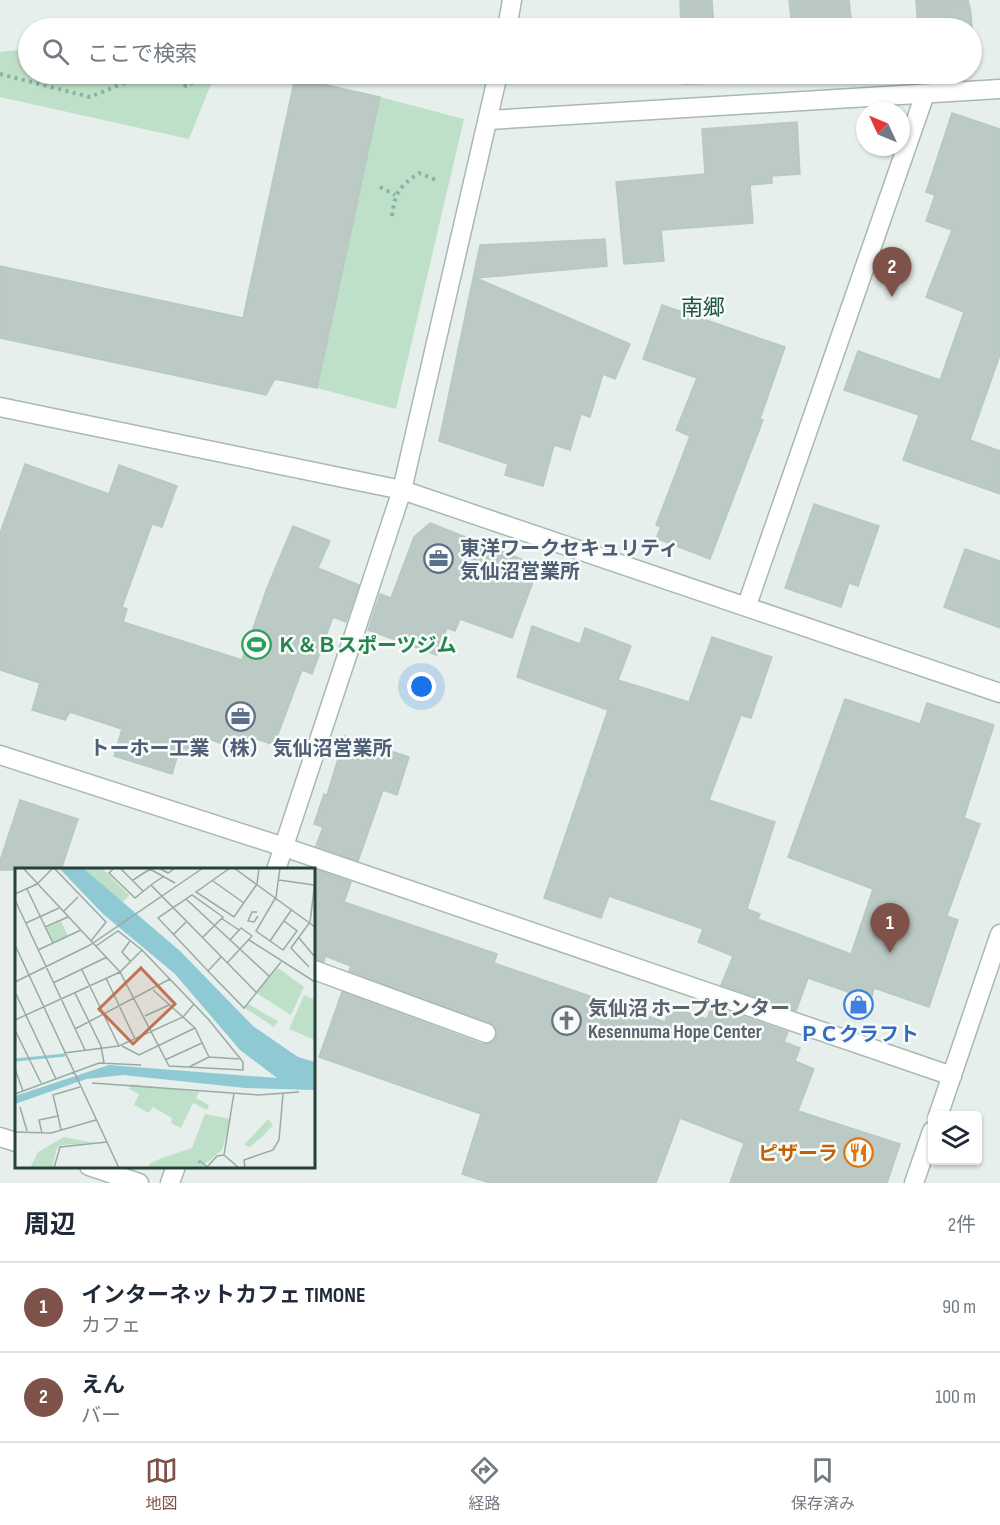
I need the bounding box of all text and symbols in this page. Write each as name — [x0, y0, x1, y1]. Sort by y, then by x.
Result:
search box — [18, 18, 982, 84]
icon: search — [39, 35, 72, 68]
text: ここで検索 — [87, 41, 197, 68]
north arrow — [856, 102, 910, 156]
pin: 2 — [872, 248, 912, 297]
district label: 南郷 — [681, 295, 725, 322]
place label: 東洋ワークセキュリティ 気仙沼営業所 — [460, 537, 679, 584]
office icon: 東洋ワークセキュリティ 気仙沼営業所 — [423, 543, 455, 575]
sports icon: Ｋ＆Ｂスポーツジム — [240, 629, 272, 661]
place label: Ｋ＆Ｂスポーツジム — [277, 634, 457, 658]
your location — [407, 672, 436, 701]
office icon: トーホー工業（株） 気仙沼営業所 — [225, 701, 257, 733]
place label: トーホー工業（株） 気仙沼営業所 — [89, 737, 393, 761]
inset map — [15, 868, 315, 1168]
pin: 1 — [870, 904, 910, 953]
shop icon: ＰＣクラフト — [843, 988, 875, 1020]
place label: 気仙沼 ホープセンター Kesennuma Hope Center — [588, 997, 790, 1044]
church icon: 気仙沼 ホープセンター Kesennuma Hope Center — [551, 1004, 583, 1036]
place label: ＰＣクラフト — [799, 1023, 919, 1047]
map controls — [928, 1111, 982, 1165]
button: layers — [928, 1111, 982, 1165]
restaurant icon: ピザーラ — [843, 1137, 875, 1169]
place label: ピザーラ — [758, 1142, 838, 1166]
text: 周辺 — [24, 1210, 76, 1241]
text: 2件 — [948, 1213, 976, 1237]
text: インターネットカフェ TIMONE — [81, 1282, 366, 1309]
text: 1 — [40, 1295, 47, 1319]
text: 90 m — [942, 1295, 976, 1319]
text: カフェ — [81, 1314, 141, 1338]
text: えん — [81, 1372, 125, 1399]
text: 2 — [39, 1385, 48, 1409]
text: 100 m — [935, 1385, 976, 1409]
text: バー — [81, 1404, 121, 1428]
tab: 地図 — [145, 1454, 178, 1514]
tab: 経路 — [468, 1454, 501, 1514]
tab: 保存済み — [791, 1454, 855, 1514]

